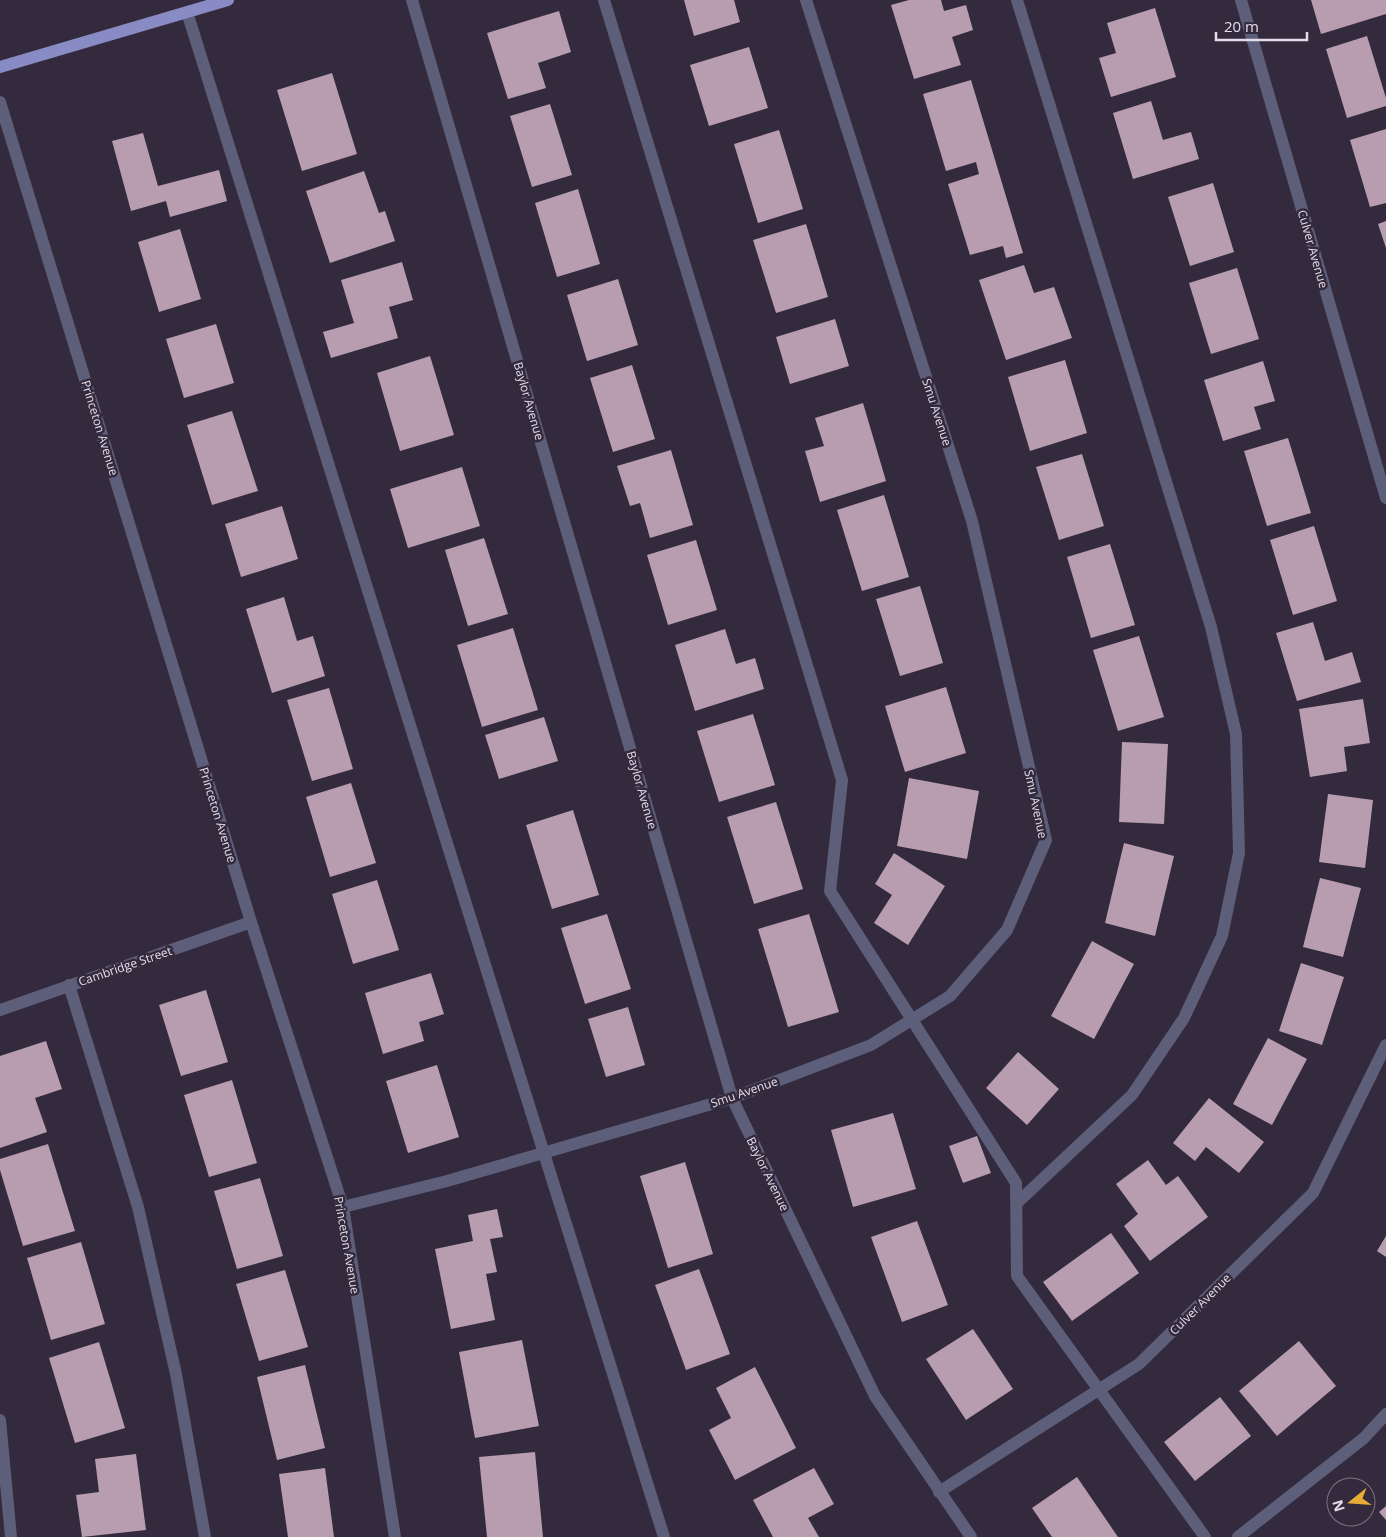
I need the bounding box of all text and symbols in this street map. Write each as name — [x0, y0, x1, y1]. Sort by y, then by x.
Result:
scale bar — [1216, 10, 1307, 42]
text: 20 m — [1224, 16, 1259, 36]
street label: Culver Avenue — [1294, 208, 1332, 290]
street label: Baylor Avenue — [510, 360, 548, 442]
street label: Smu Avenue — [918, 376, 956, 448]
street label: Princeton Avenue — [77, 378, 123, 478]
street label: Baylor Avenue — [623, 749, 661, 831]
street label: Princeton Avenue — [195, 765, 241, 865]
street label: Smu Avenue — [1020, 768, 1052, 840]
street label: Cambridge Street — [76, 942, 174, 990]
street label: Smu Avenue — [708, 1072, 780, 1111]
street label: Baylor Avenue — [743, 1134, 793, 1214]
street label: Princeton Avenue — [330, 1195, 364, 1295]
street label: Culver Avenue — [1166, 1269, 1235, 1338]
north arrow — [1326, 1477, 1376, 1527]
text: N — [1327, 1498, 1349, 1514]

